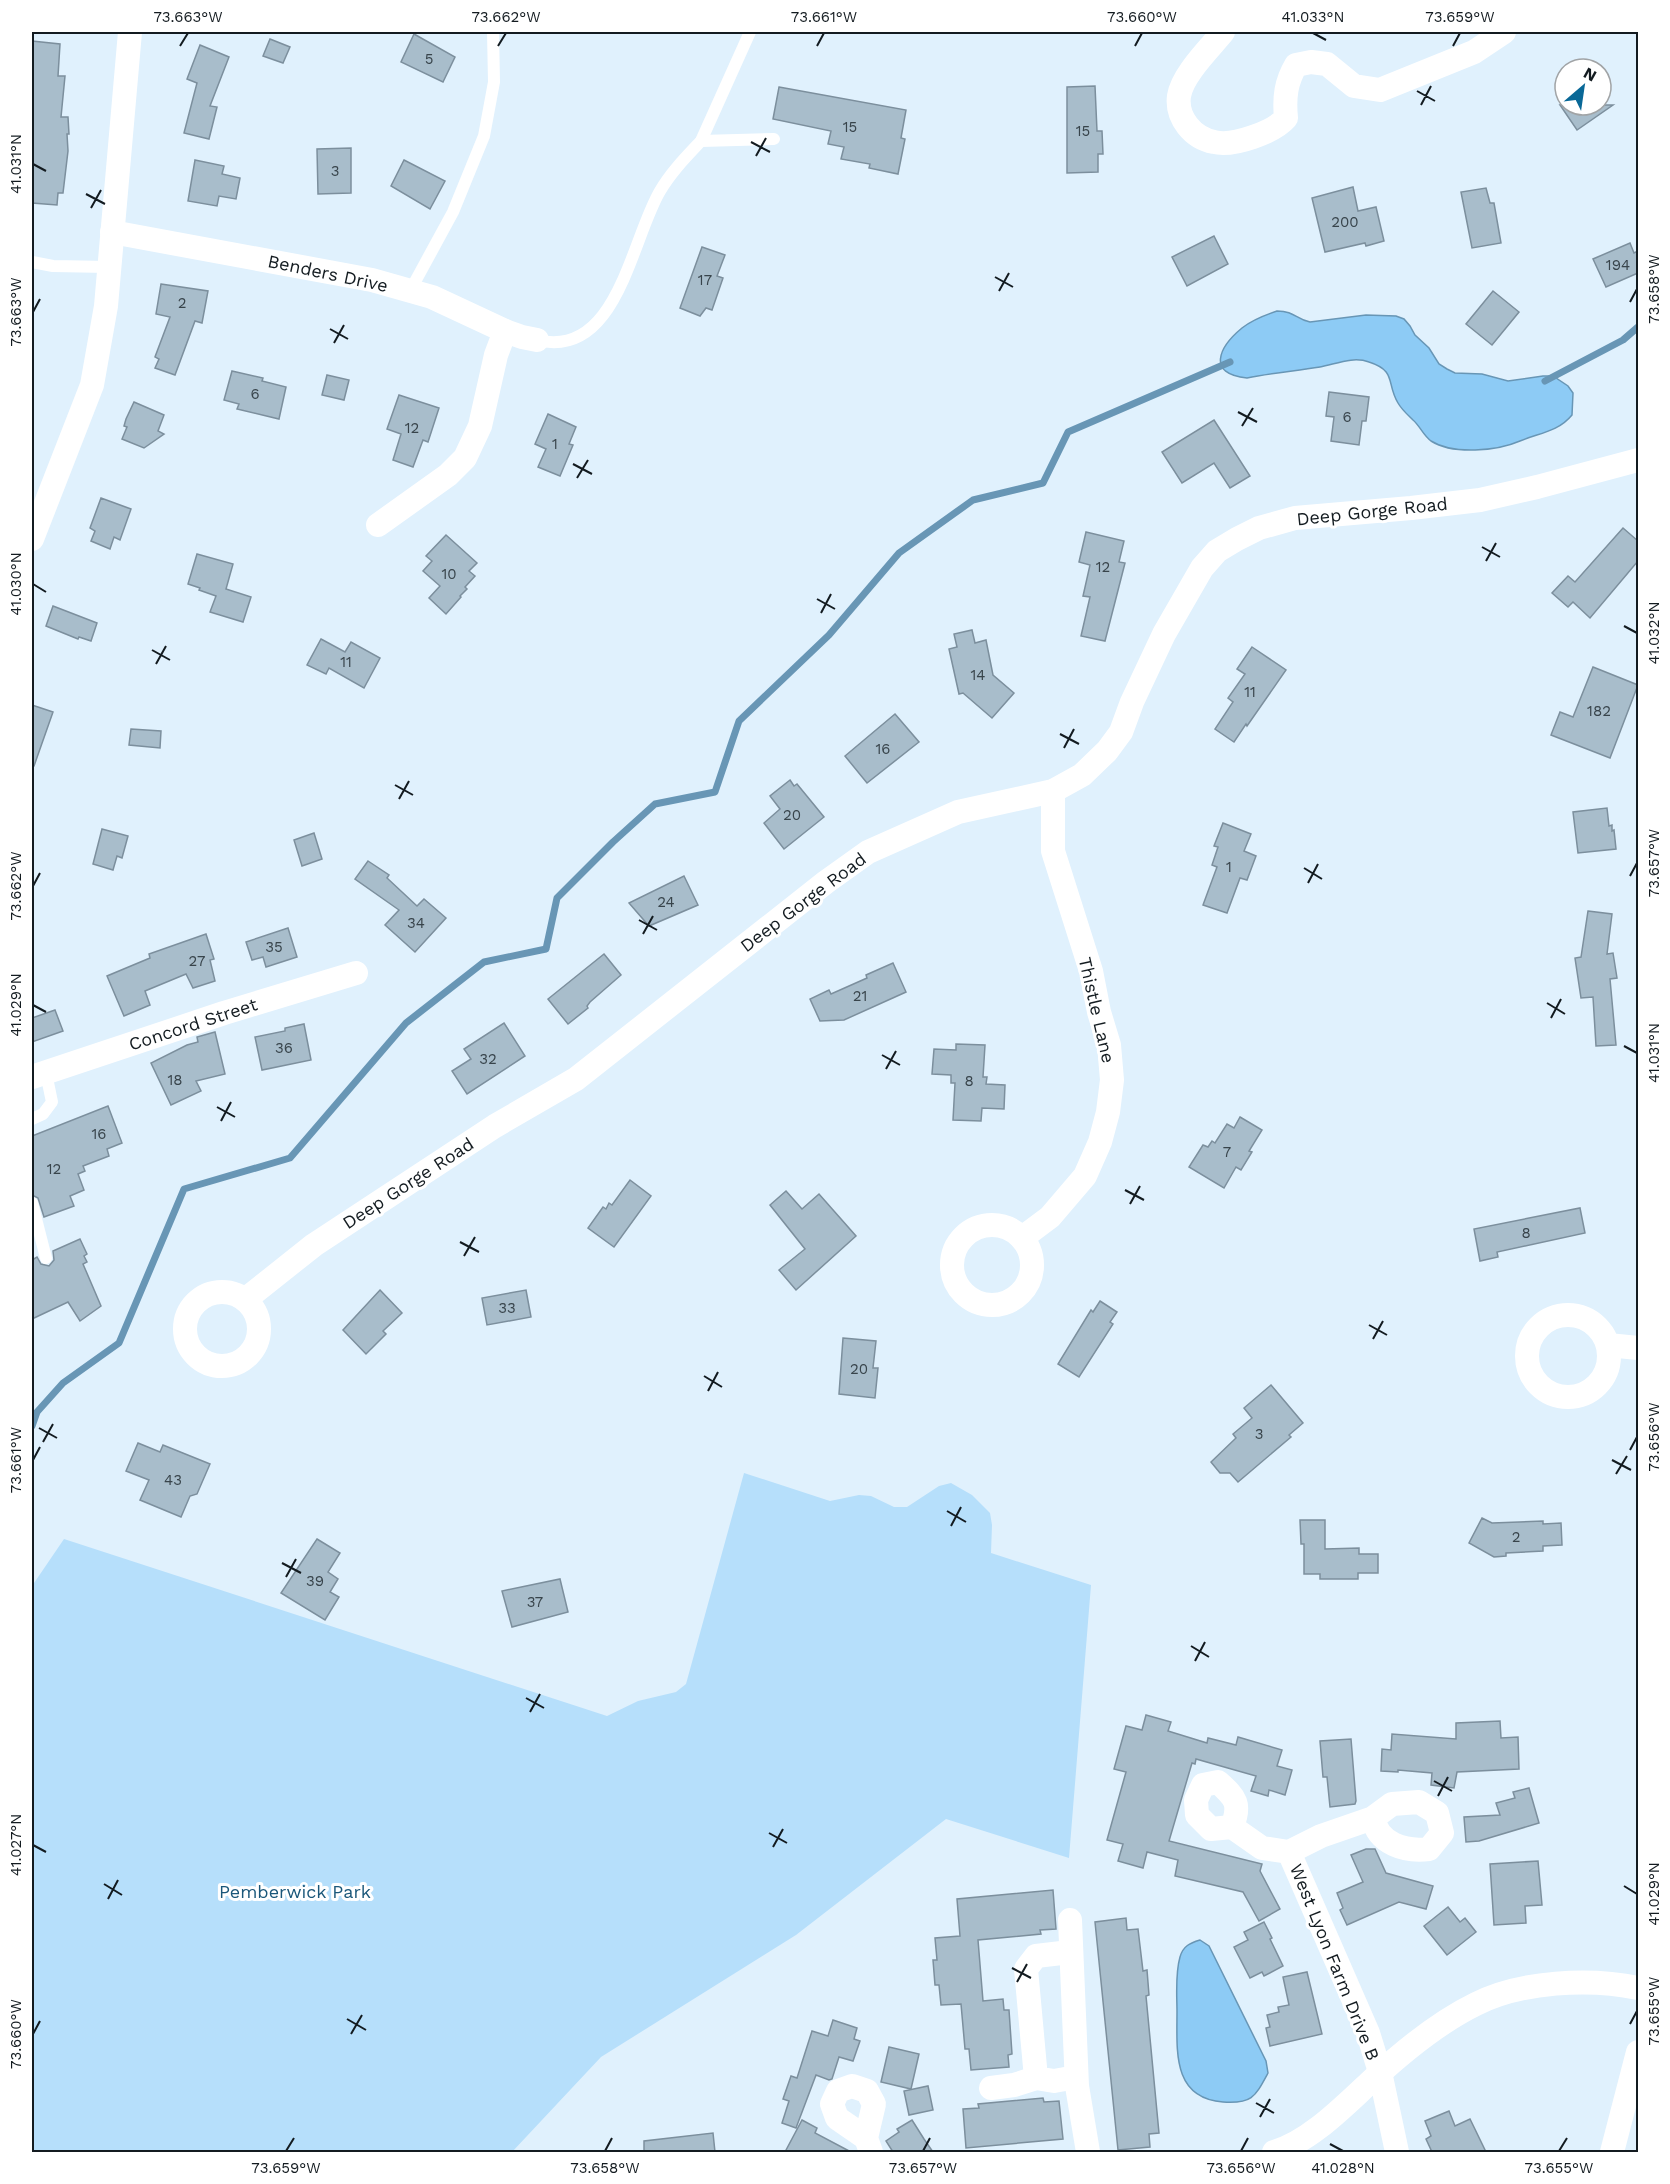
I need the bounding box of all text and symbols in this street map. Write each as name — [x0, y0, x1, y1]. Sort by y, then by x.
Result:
text: 73.663°W — [153, 8, 223, 26]
text: 73.662°W — [471, 8, 541, 26]
text: 73.661°W — [791, 8, 857, 26]
text: 73.660°W — [1107, 8, 1177, 26]
text: 41.033°N — [1282, 8, 1344, 26]
text: 73.659°W — [1425, 8, 1495, 26]
house number: 5 — [425, 50, 433, 68]
north arrow — [1553, 57, 1613, 117]
text: N — [1580, 63, 1600, 86]
house number: 15 — [843, 118, 857, 136]
house number: 15 — [1076, 122, 1090, 140]
text: 41.031°N — [7, 134, 25, 194]
house number: 3 — [331, 162, 339, 180]
house number: 200 — [1331, 213, 1359, 231]
street label: Benders Drive — [266, 250, 390, 296]
text: 73.658°W — [1645, 254, 1663, 324]
house number: 194 — [1606, 256, 1630, 274]
house number: 17 — [698, 271, 712, 289]
text: 73.663°W — [7, 277, 25, 347]
house number: 2 — [178, 294, 186, 312]
house number: 6 — [250, 385, 260, 403]
house number: 6 — [1342, 408, 1352, 426]
house number: 12 — [405, 419, 419, 437]
house number: 1 — [552, 435, 558, 453]
street label: Deep Gorge Road — [1295, 493, 1449, 529]
text: 41.030°N — [7, 552, 25, 616]
house number: 12 — [1096, 558, 1110, 576]
house number: 10 — [441, 565, 457, 583]
text: 41.032°N — [1645, 602, 1663, 664]
house number: 11 — [340, 653, 352, 671]
house number: 14 — [970, 666, 986, 684]
house number: 11 — [1244, 683, 1256, 701]
house number: 182 — [1587, 702, 1611, 720]
house number: 16 — [876, 740, 890, 758]
house number: 20 — [783, 806, 801, 824]
text: 73.657°W — [1645, 829, 1663, 897]
street label: Deep Gorge Road — [736, 848, 870, 956]
text: 73.662°W — [7, 851, 25, 921]
house number: 1 — [1226, 858, 1232, 876]
house number: 24 — [657, 893, 675, 911]
house number: 34 — [407, 914, 425, 932]
house number: 35 — [265, 938, 283, 956]
house number: 27 — [189, 952, 205, 970]
street label: Thistle Lane — [1075, 955, 1119, 1065]
text: 41.029°N — [7, 973, 25, 1037]
house number: 21 — [853, 987, 867, 1005]
street label: Concord Street — [126, 993, 260, 1055]
text: 41.031°N — [1645, 1023, 1663, 1083]
house number: 36 — [275, 1039, 293, 1057]
house number: 32 — [479, 1050, 497, 1068]
house number: 18 — [167, 1071, 183, 1089]
house number: 8 — [964, 1072, 974, 1090]
house number: 16 — [92, 1125, 106, 1143]
street label: Deep Gorge Road — [339, 1133, 477, 1233]
house number: 7 — [1223, 1143, 1231, 1161]
house number: 12 — [47, 1160, 61, 1178]
house number: 8 — [1521, 1224, 1531, 1242]
house number: 33 — [498, 1299, 516, 1317]
house number: 20 — [850, 1360, 868, 1378]
text: 73.656°W — [1645, 1402, 1663, 1472]
house number: 3 — [1255, 1425, 1263, 1443]
text: 73.661°W — [7, 1427, 25, 1493]
house number: 43 — [164, 1471, 182, 1489]
house number: 2 — [1512, 1528, 1520, 1546]
house number: 39 — [306, 1572, 324, 1590]
house number: 37 — [527, 1593, 543, 1611]
text: 41.027°N — [7, 1814, 25, 1876]
street label: West Lyon Farm Drive B — [1286, 1861, 1384, 2063]
text: 41.029°N — [1645, 1862, 1663, 1926]
park label: Pemberwick Park — [219, 1881, 371, 1902]
text: 73.655°W — [1645, 1977, 1663, 2045]
text: 73.660°W — [7, 1999, 25, 2069]
text: 73.659°W — [251, 2159, 321, 2177]
text: 73.658°W — [570, 2159, 640, 2177]
text: 73.657°W — [889, 2159, 957, 2177]
text: 73.656°W — [1206, 2159, 1276, 2177]
text: 41.028°N — [1311, 2159, 1375, 2177]
text: 73.655°W — [1525, 2159, 1593, 2177]

